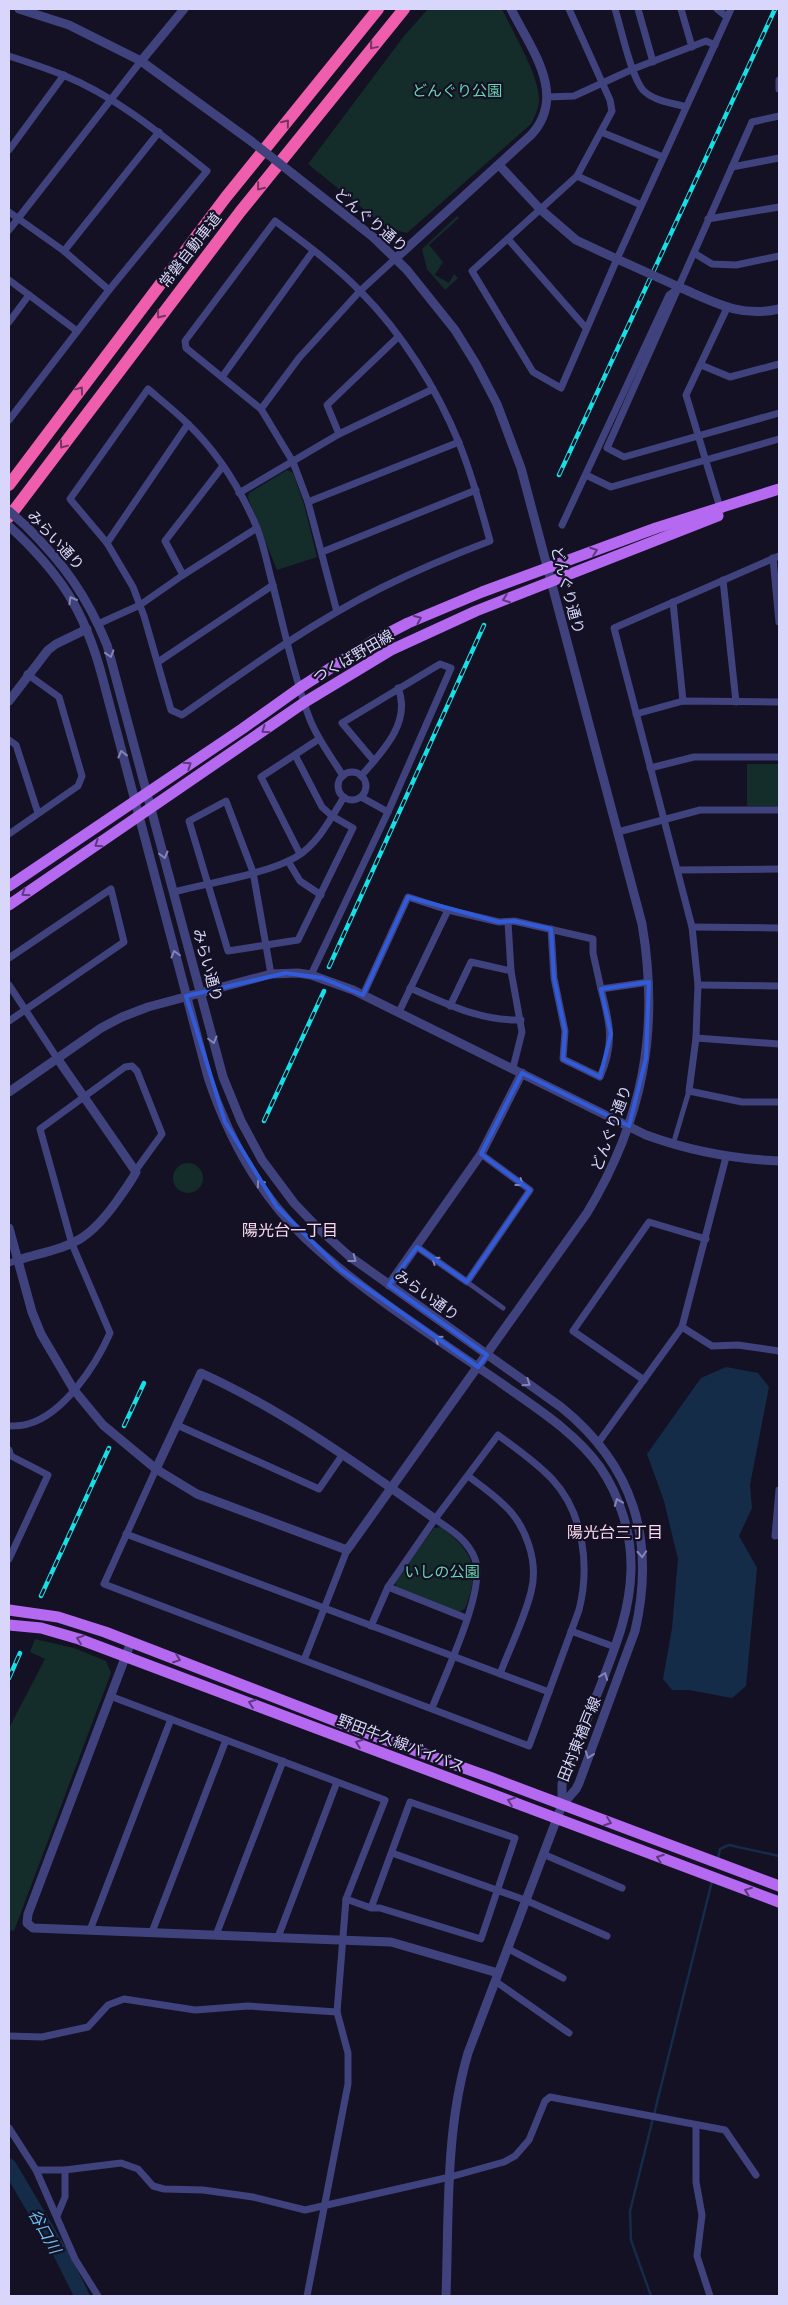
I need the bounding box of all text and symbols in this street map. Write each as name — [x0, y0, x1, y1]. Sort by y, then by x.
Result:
one-way arrow — [369, 41, 378, 50]
park label: どんぐり公園 — [412, 82, 502, 99]
one-way arrow — [281, 119, 290, 128]
one-way arrow — [258, 181, 266, 190]
street label: どんぐり通り — [331, 185, 411, 255]
street label: 常磐自動車道 — [156, 209, 224, 291]
one-way arrow — [157, 309, 166, 319]
one-way arrow — [74, 386, 83, 396]
one-way arrow — [60, 439, 68, 448]
street label: みらい通り — [24, 507, 88, 573]
street label: どんぐり通り — [548, 544, 588, 636]
one-way arrow — [589, 547, 597, 557]
one-way arrow — [502, 593, 511, 604]
one-way arrow — [68, 596, 78, 605]
one-way arrow — [413, 614, 422, 625]
street label: つくば野田線 — [310, 626, 396, 686]
one-way arrow — [104, 650, 114, 658]
one-way arrow — [261, 724, 271, 733]
one-way arrow — [117, 749, 128, 758]
one-way arrow — [182, 762, 192, 771]
one-way arrow — [94, 838, 104, 847]
one-way arrow — [159, 850, 169, 858]
one-way arrow — [21, 887, 30, 897]
street label: みらい通り — [190, 927, 226, 1003]
one-way arrow — [170, 949, 181, 958]
one-way arrow — [207, 1035, 218, 1044]
street label: どんぐり通り — [588, 1083, 634, 1173]
one-way arrow — [514, 1177, 523, 1185]
one-way arrow — [257, 1179, 266, 1188]
district label: 陽光台一丁目 — [242, 1221, 338, 1239]
one-way arrow — [347, 1253, 357, 1262]
one-way arrow — [432, 1257, 441, 1266]
street label: みらい通り — [392, 1266, 462, 1324]
one-way arrow — [434, 1336, 444, 1345]
one-way arrow — [521, 1377, 531, 1386]
one-way arrow — [614, 1498, 624, 1507]
district label: 陽光台三丁目 — [567, 1523, 663, 1541]
one-way arrow — [637, 1550, 648, 1558]
park label: いしの公園 — [404, 1563, 480, 1580]
one-way arrow — [76, 1635, 85, 1645]
one-way arrow — [172, 1653, 181, 1664]
one-way arrow — [598, 1672, 608, 1681]
street label: 田村東楢戸線 — [554, 1694, 604, 1784]
one-way arrow — [248, 1699, 257, 1709]
street label: 野田牛久線バイパス — [335, 1711, 467, 1775]
one-way arrow — [355, 1739, 364, 1749]
one-way arrow — [585, 1750, 595, 1759]
one-way arrow — [507, 1797, 516, 1807]
one-way arrow — [603, 1816, 611, 1826]
one-way arrow — [656, 1854, 665, 1864]
one-way arrow — [745, 1887, 753, 1897]
water label: 谷口川 — [25, 2206, 65, 2258]

